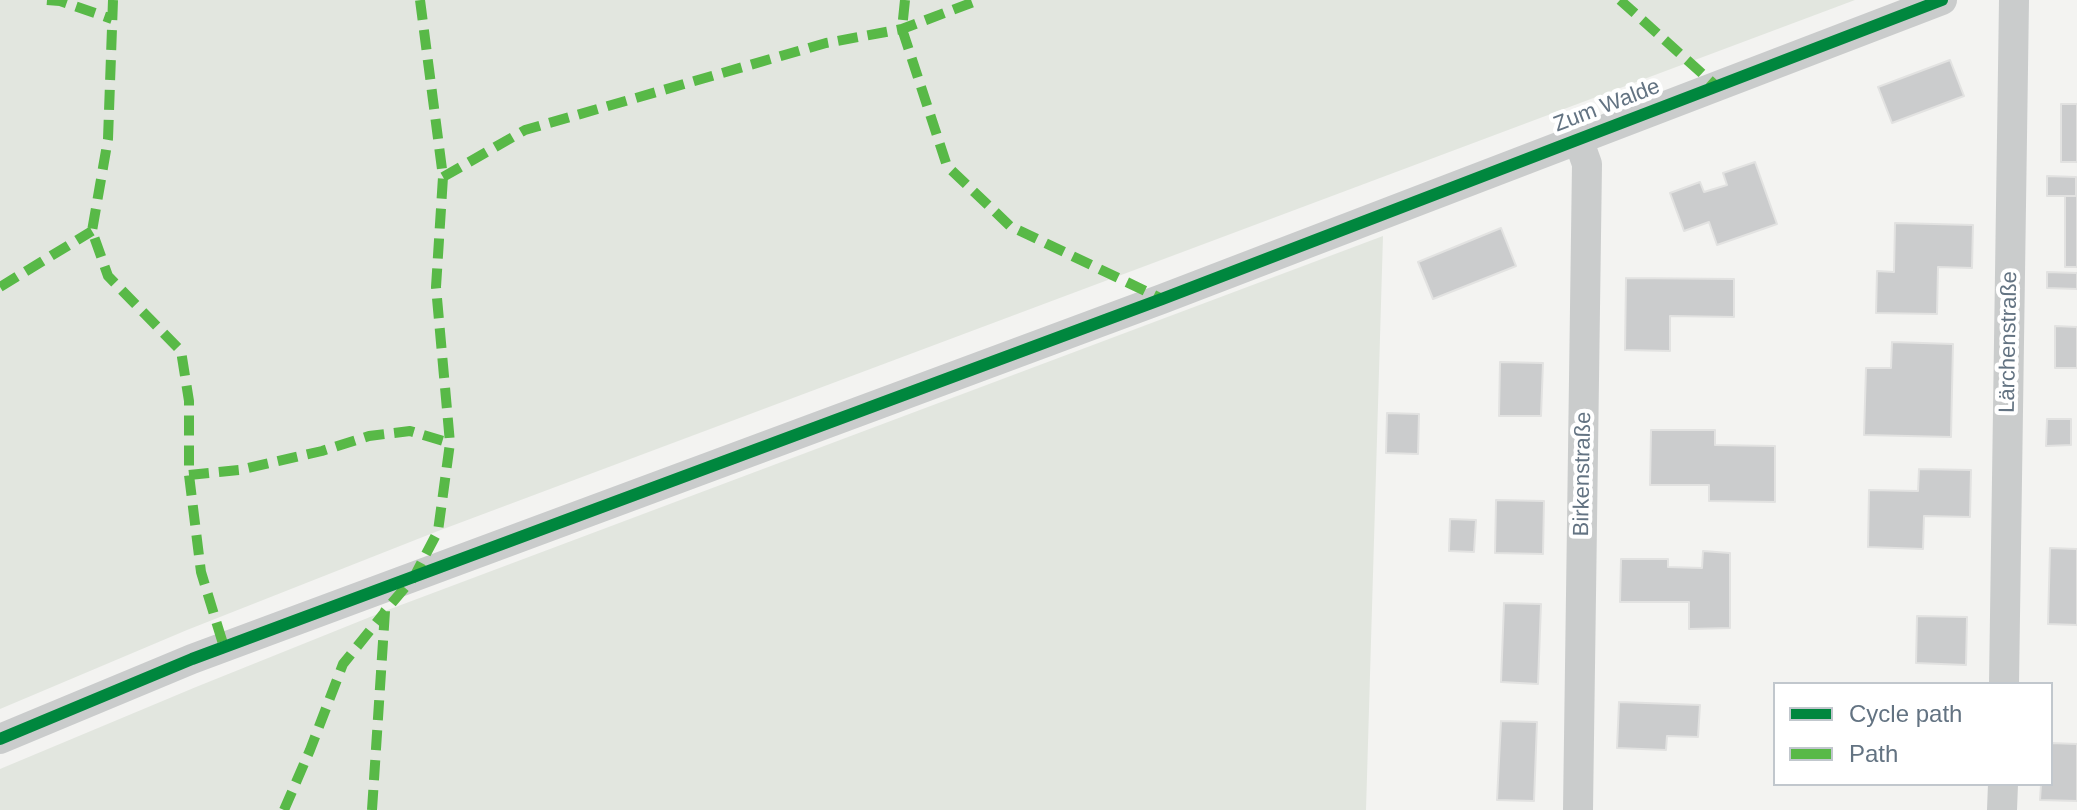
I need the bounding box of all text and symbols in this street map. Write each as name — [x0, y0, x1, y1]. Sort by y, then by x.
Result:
street label: Zum Walde — [1550, 74, 1664, 138]
street label: Lärchenstraße — [1995, 271, 2023, 413]
street label: Birkenstraße — [1569, 411, 1597, 537]
legend — [1773, 682, 2053, 786]
text: Cycle path — [1849, 700, 1962, 727]
text: Path — [1849, 740, 1898, 767]

